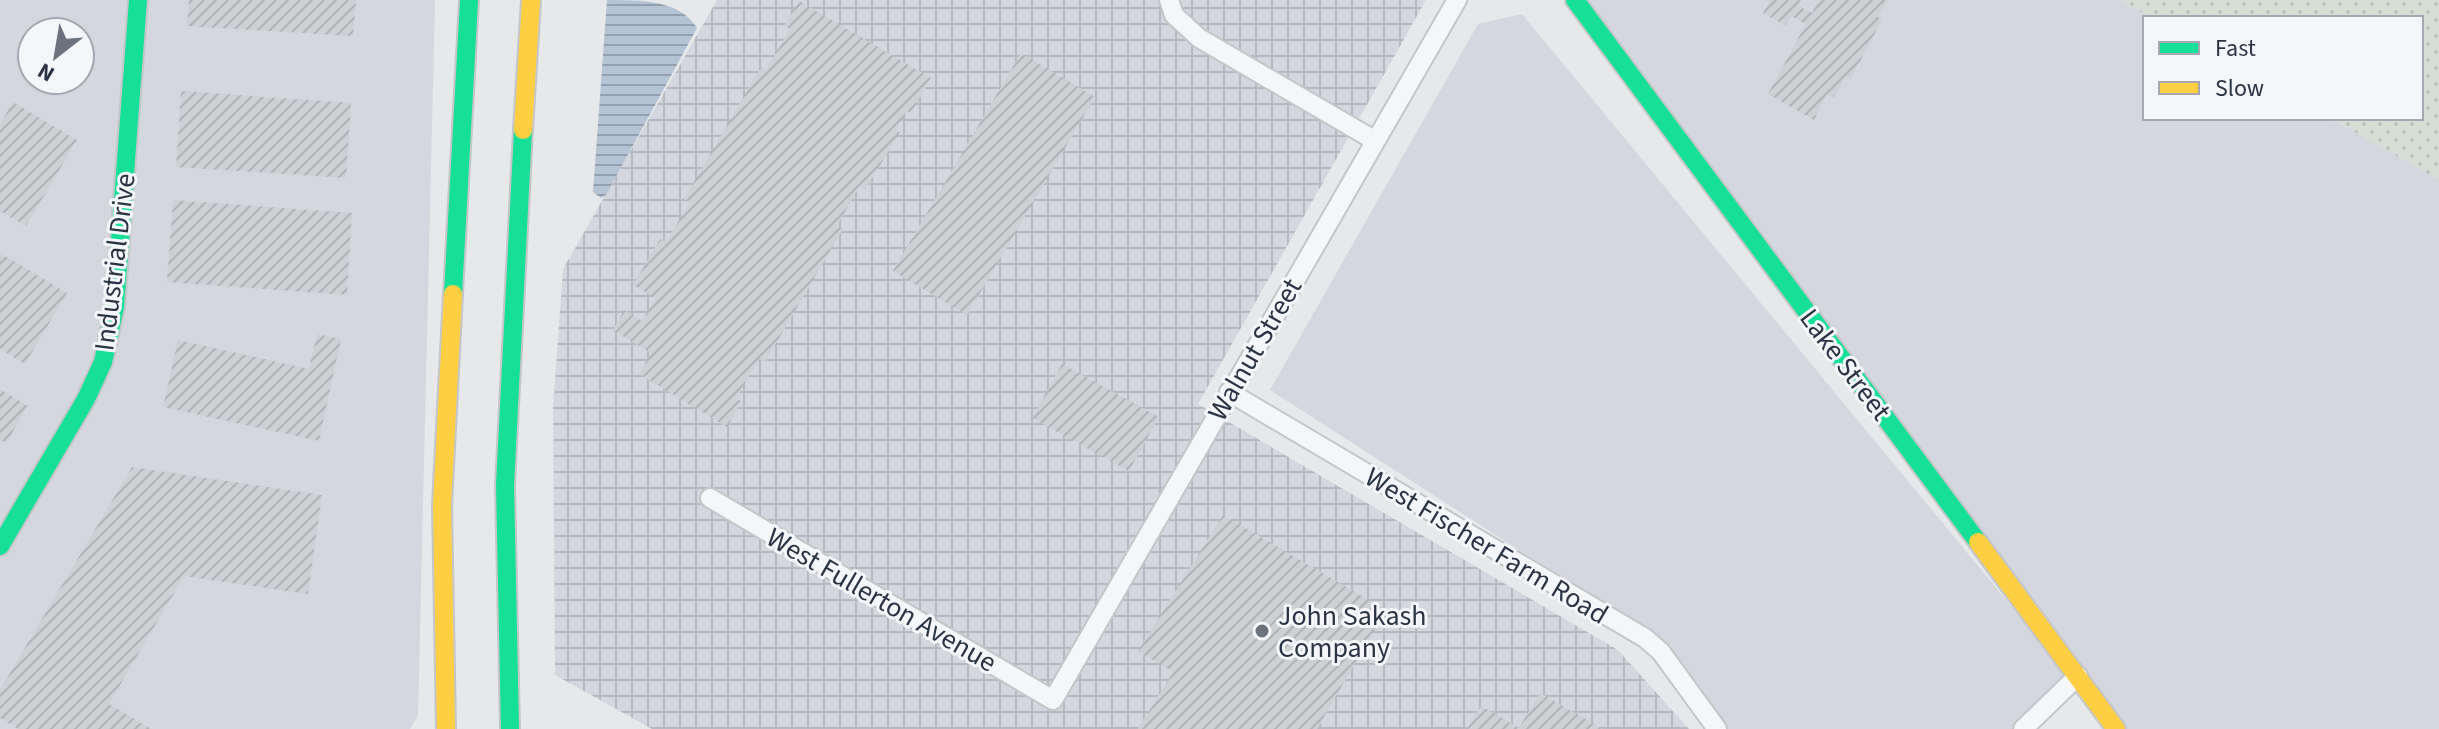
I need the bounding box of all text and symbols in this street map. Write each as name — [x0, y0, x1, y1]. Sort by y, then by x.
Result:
north arrow — [16, 16, 96, 96]
legend — [2143, 16, 2423, 120]
text: Fast — [2215, 31, 2256, 66]
text: N — [32, 55, 61, 90]
text: Slow — [2215, 71, 2264, 106]
street label: Industrial Drive — [84, 171, 146, 353]
street label: Walnut Street — [1198, 270, 1312, 428]
street label: Lake Street — [1790, 300, 1901, 429]
street label: West Fischer Farm Road — [1357, 457, 1616, 634]
street label: West Fullerton Avenue — [759, 518, 1004, 682]
place label: John Sakash Company — [1278, 596, 1426, 668]
marker: John Sakash Company — [1253, 622, 1271, 640]

